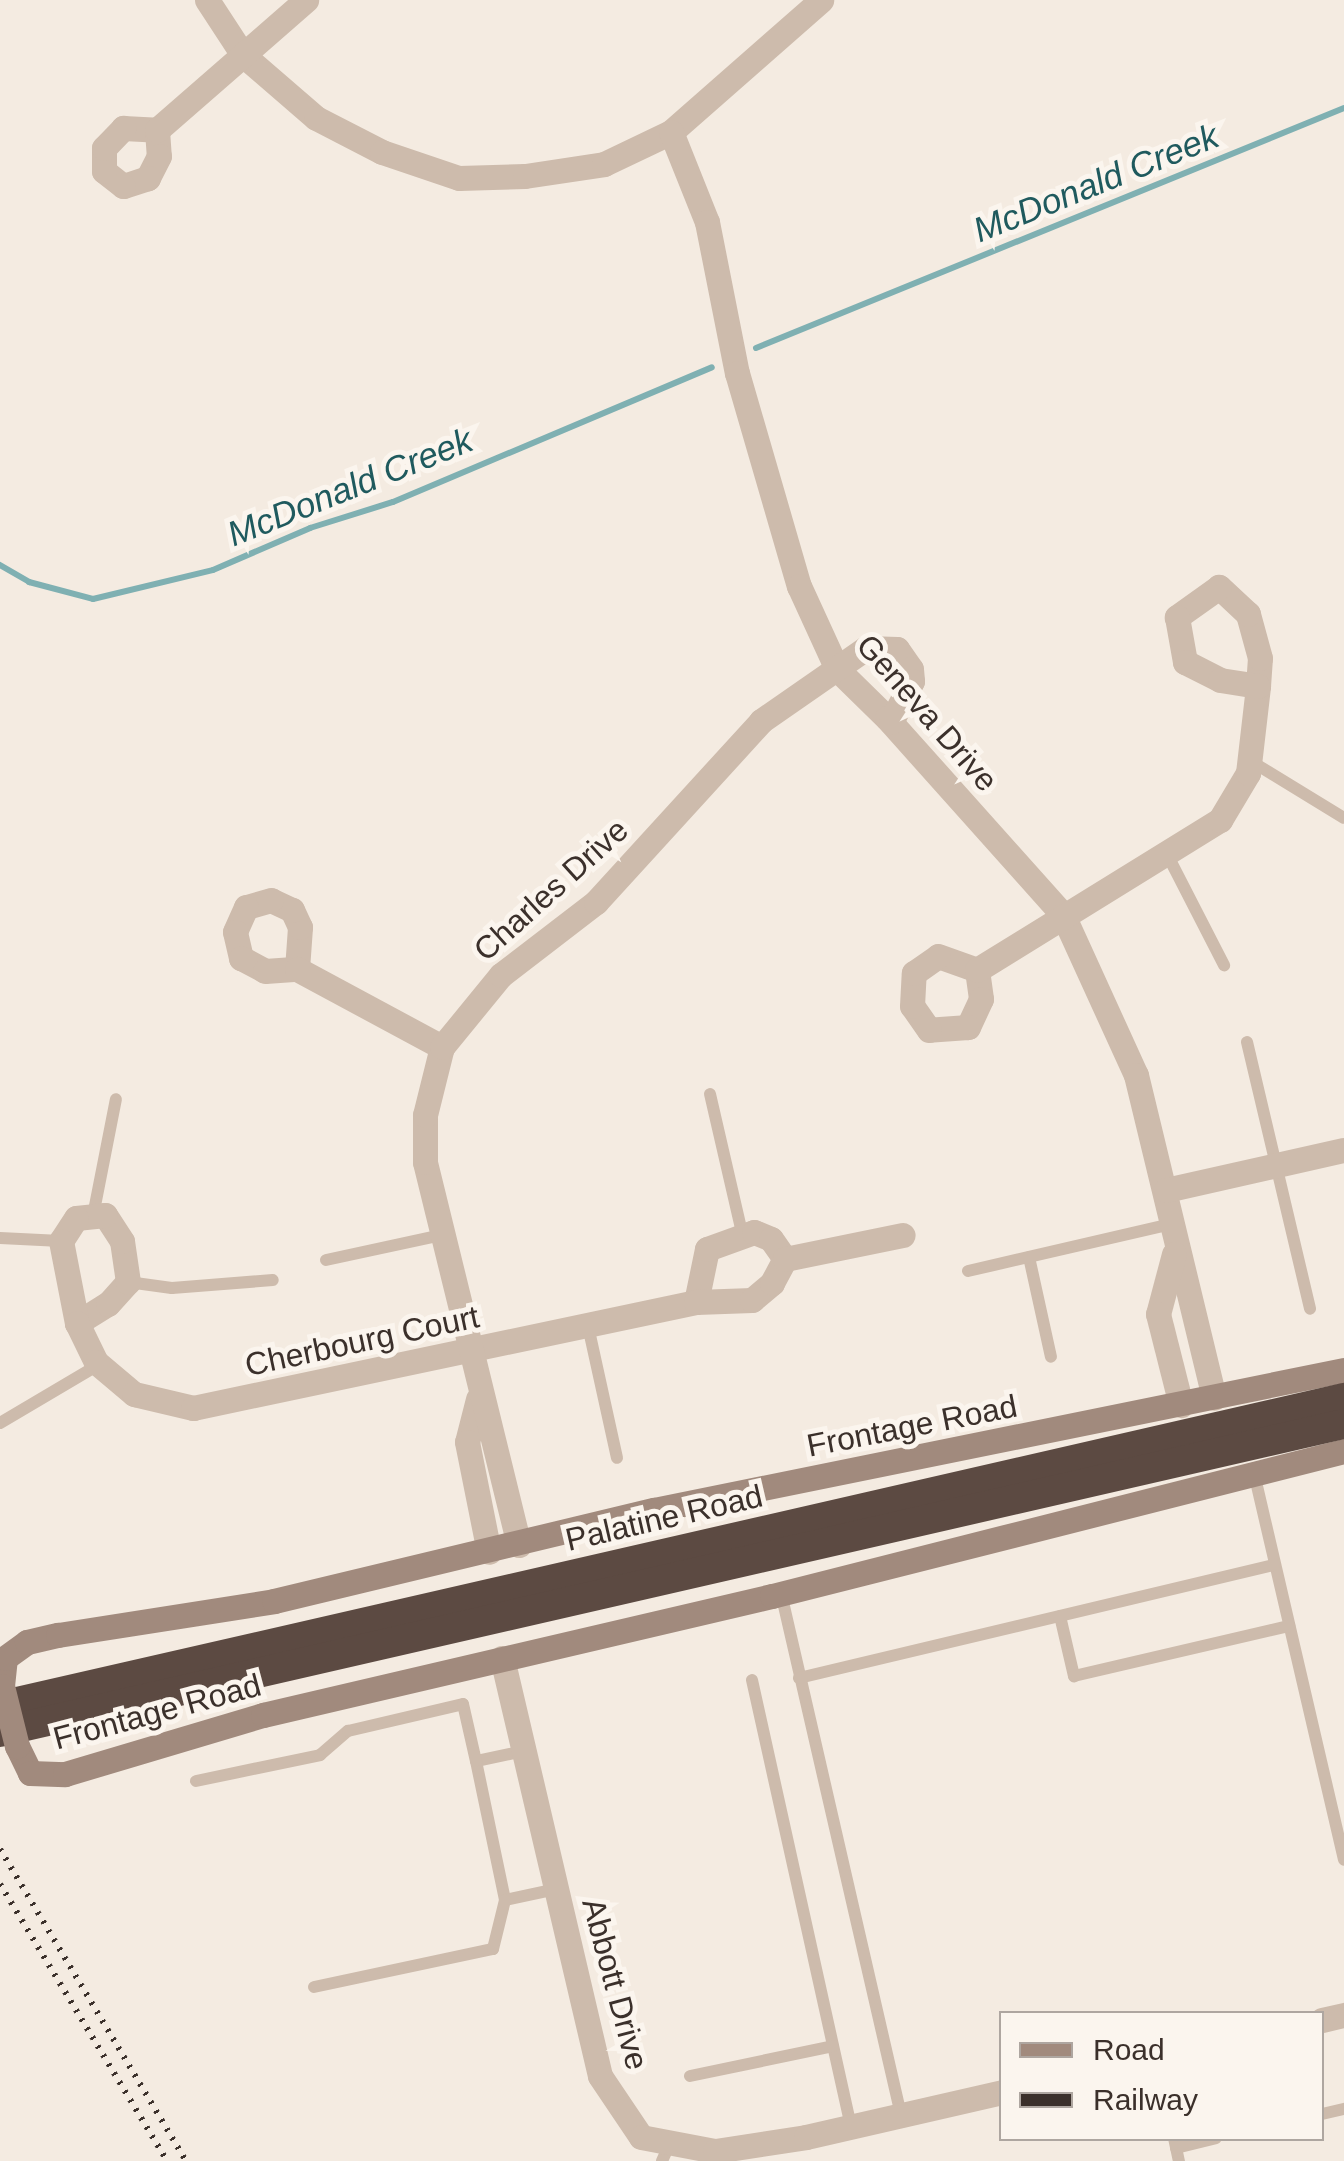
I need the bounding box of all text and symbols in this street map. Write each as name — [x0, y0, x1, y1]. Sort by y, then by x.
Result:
water label: McDonald Creek — [967, 115, 1225, 251]
water label: McDonald Creek — [221, 419, 479, 555]
street label: Geneva Drive — [848, 627, 1006, 799]
street label: Charles Drive — [466, 811, 636, 969]
street label: Cherbourg Court — [241, 1297, 483, 1385]
street label: Frontage Road — [804, 1387, 1020, 1465]
street label: Palatine Road — [562, 1477, 766, 1559]
street label: Frontage Road — [49, 1666, 265, 1758]
street label: Abbott Drive — [574, 1894, 656, 2074]
legend — [999, 2011, 1324, 2141]
text: Road — [1093, 2033, 1165, 2066]
text: Railway — [1093, 2083, 1198, 2116]

